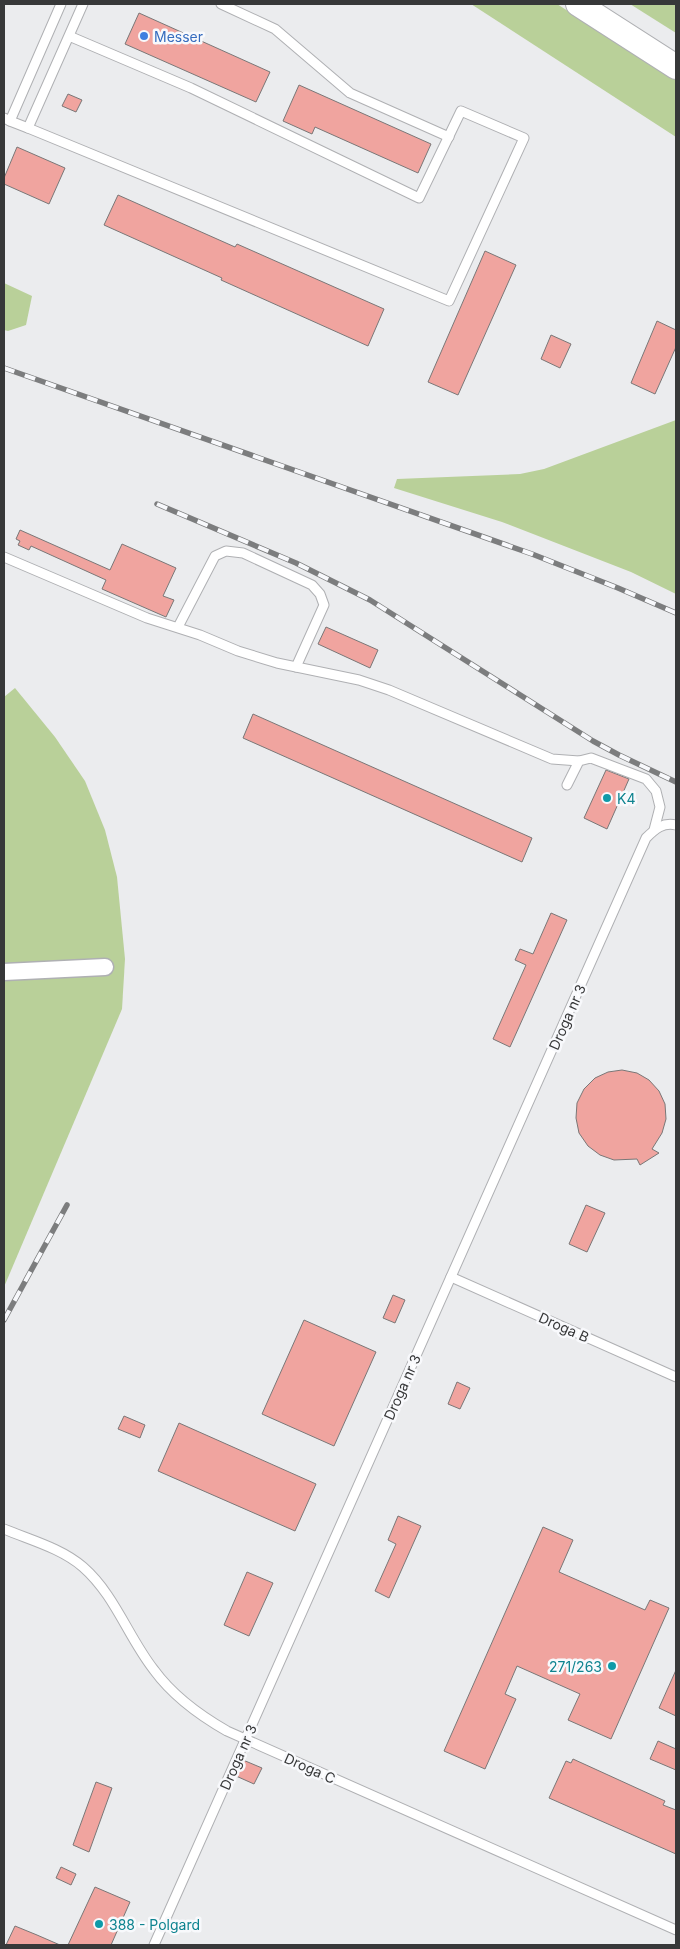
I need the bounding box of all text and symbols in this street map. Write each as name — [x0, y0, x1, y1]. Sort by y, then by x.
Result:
place label: Messer — [154, 28, 203, 45]
marker: Messer — [138, 30, 150, 42]
place label: K4 — [617, 790, 635, 807]
marker: K4 — [601, 792, 613, 804]
street label: Droga nr 3 — [545, 982, 589, 1052]
street label: Droga B — [536, 1308, 592, 1346]
street label: Droga nr 3 — [380, 1352, 424, 1422]
place label: 271/263 — [549, 1658, 602, 1675]
marker: 271/263 — [606, 1660, 618, 1672]
street label: Droga nr 3 — [216, 1722, 260, 1792]
street label: Droga C — [282, 1749, 338, 1787]
place label: 388 - Polgard — [109, 1916, 200, 1933]
marker: 388 - Polgard — [93, 1918, 105, 1930]

